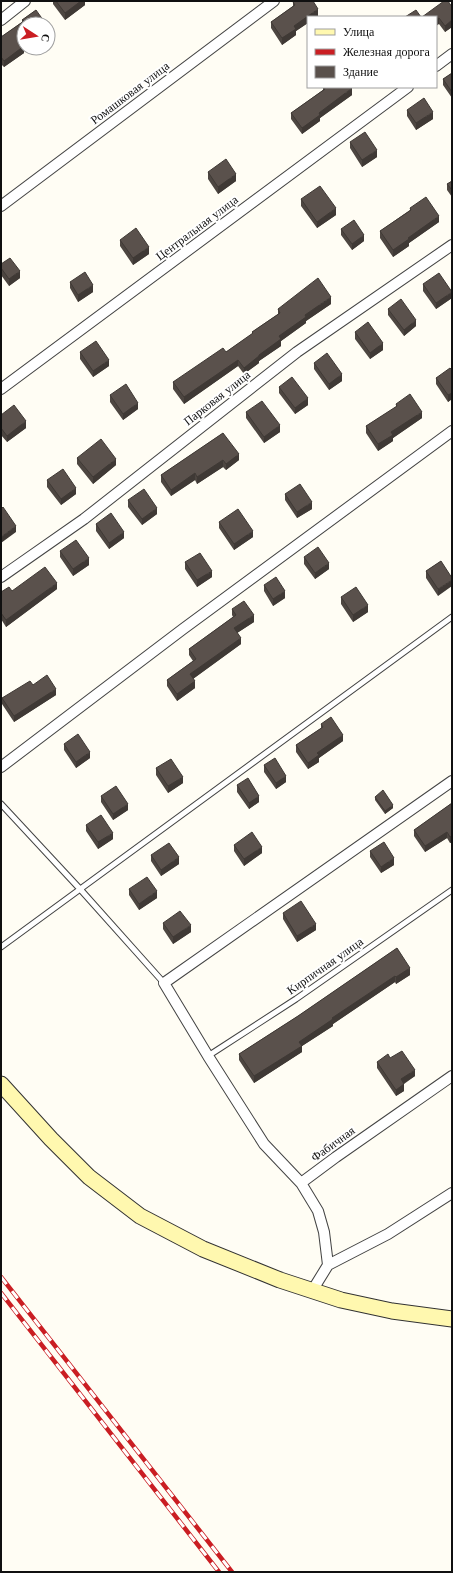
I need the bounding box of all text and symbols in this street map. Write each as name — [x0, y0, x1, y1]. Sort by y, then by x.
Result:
north arrow — [16, 16, 56, 56]
legend — [307, 16, 437, 88]
text: Улица — [343, 24, 375, 39]
text: С — [38, 33, 53, 43]
text: Железная дорога — [343, 44, 430, 59]
street label: Ромашковая улица — [87, 58, 173, 127]
text: Здание — [343, 64, 378, 79]
street label: Центральная улица — [153, 191, 241, 263]
street label: Парковая улица — [180, 366, 254, 428]
street label: Кирпичная улица — [284, 933, 366, 997]
street label: Фабичная — [308, 1122, 358, 1165]

